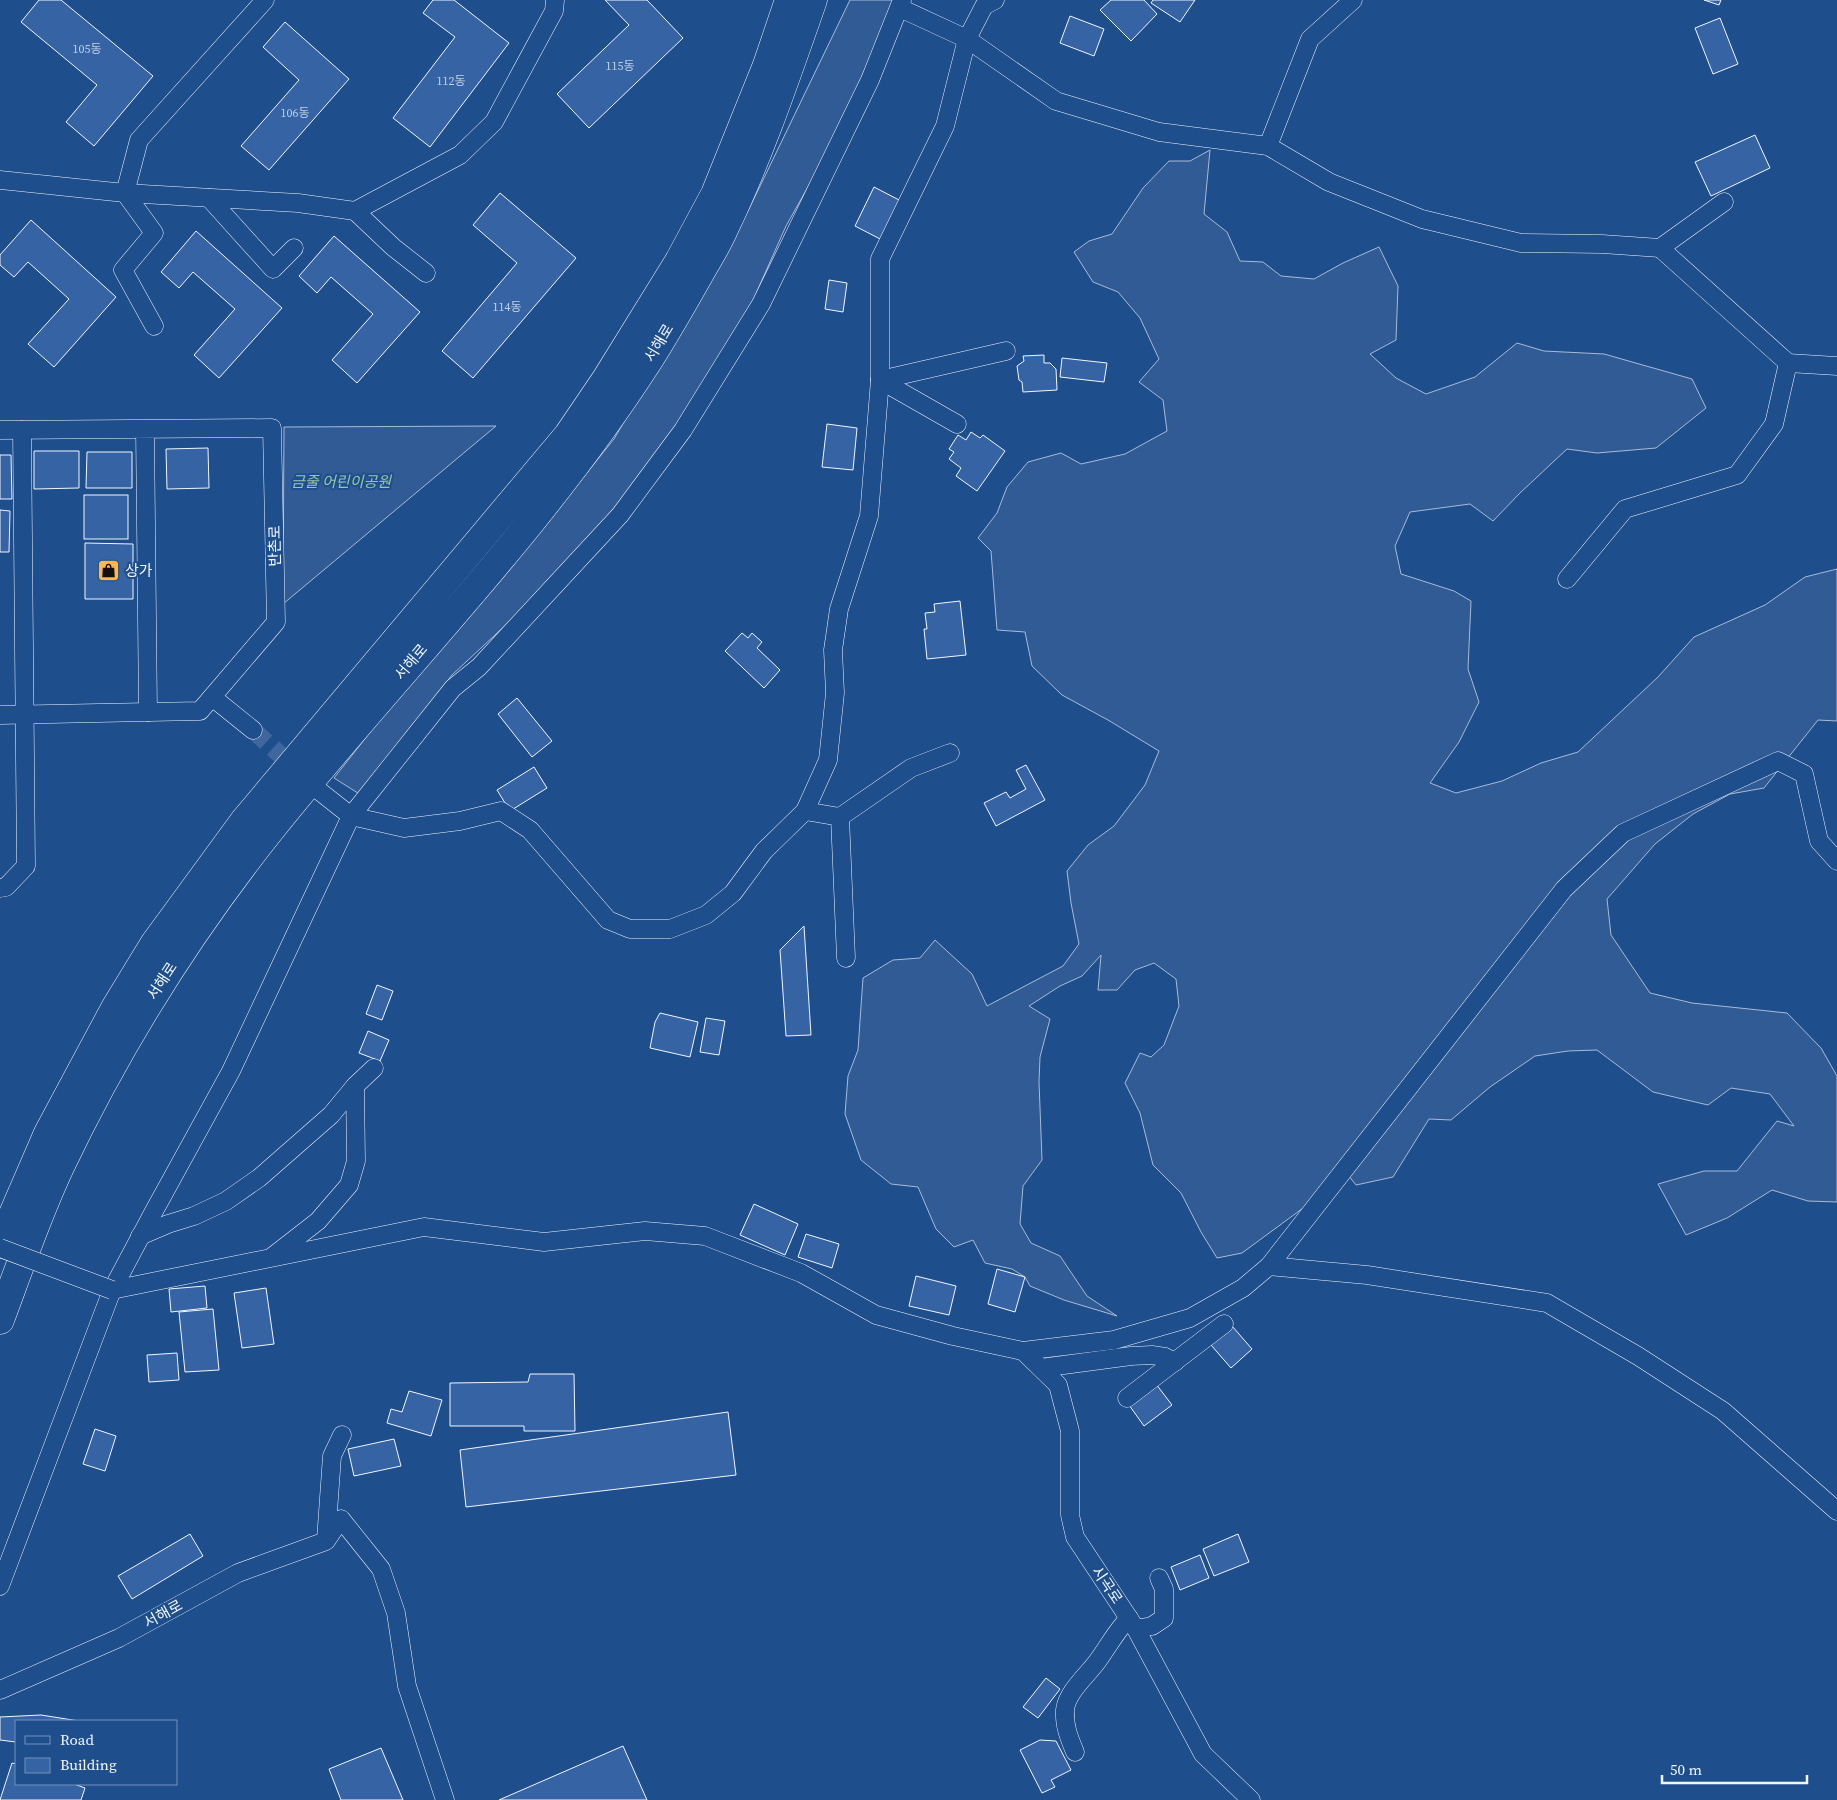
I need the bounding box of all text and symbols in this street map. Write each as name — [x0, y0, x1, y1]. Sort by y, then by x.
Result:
house number: 105동 — [72, 41, 102, 57]
house number: 115동 — [605, 58, 635, 74]
house number: 112동 — [436, 73, 466, 89]
house number: 106동 — [280, 105, 310, 121]
house number: 114동 — [492, 299, 522, 315]
street label: 서해로 — [639, 320, 678, 366]
park label: 금줄 어린이공원 — [291, 471, 392, 492]
street label: 반촌로 — [264, 525, 285, 567]
shop icon: 상가 — [97, 559, 121, 583]
place label: 상가 — [125, 560, 153, 581]
street label: 서해로 — [389, 639, 432, 684]
street label: 서해로 — [141, 958, 182, 1004]
street label: 시곡로 — [1087, 1562, 1128, 1608]
street label: 서해로 — [140, 1594, 186, 1633]
legend — [15, 1720, 178, 1785]
text: Road — [60, 1729, 94, 1750]
scale bar — [1662, 1752, 1807, 1784]
text: Building — [60, 1754, 117, 1775]
text: 50 m — [1670, 1759, 1702, 1780]

